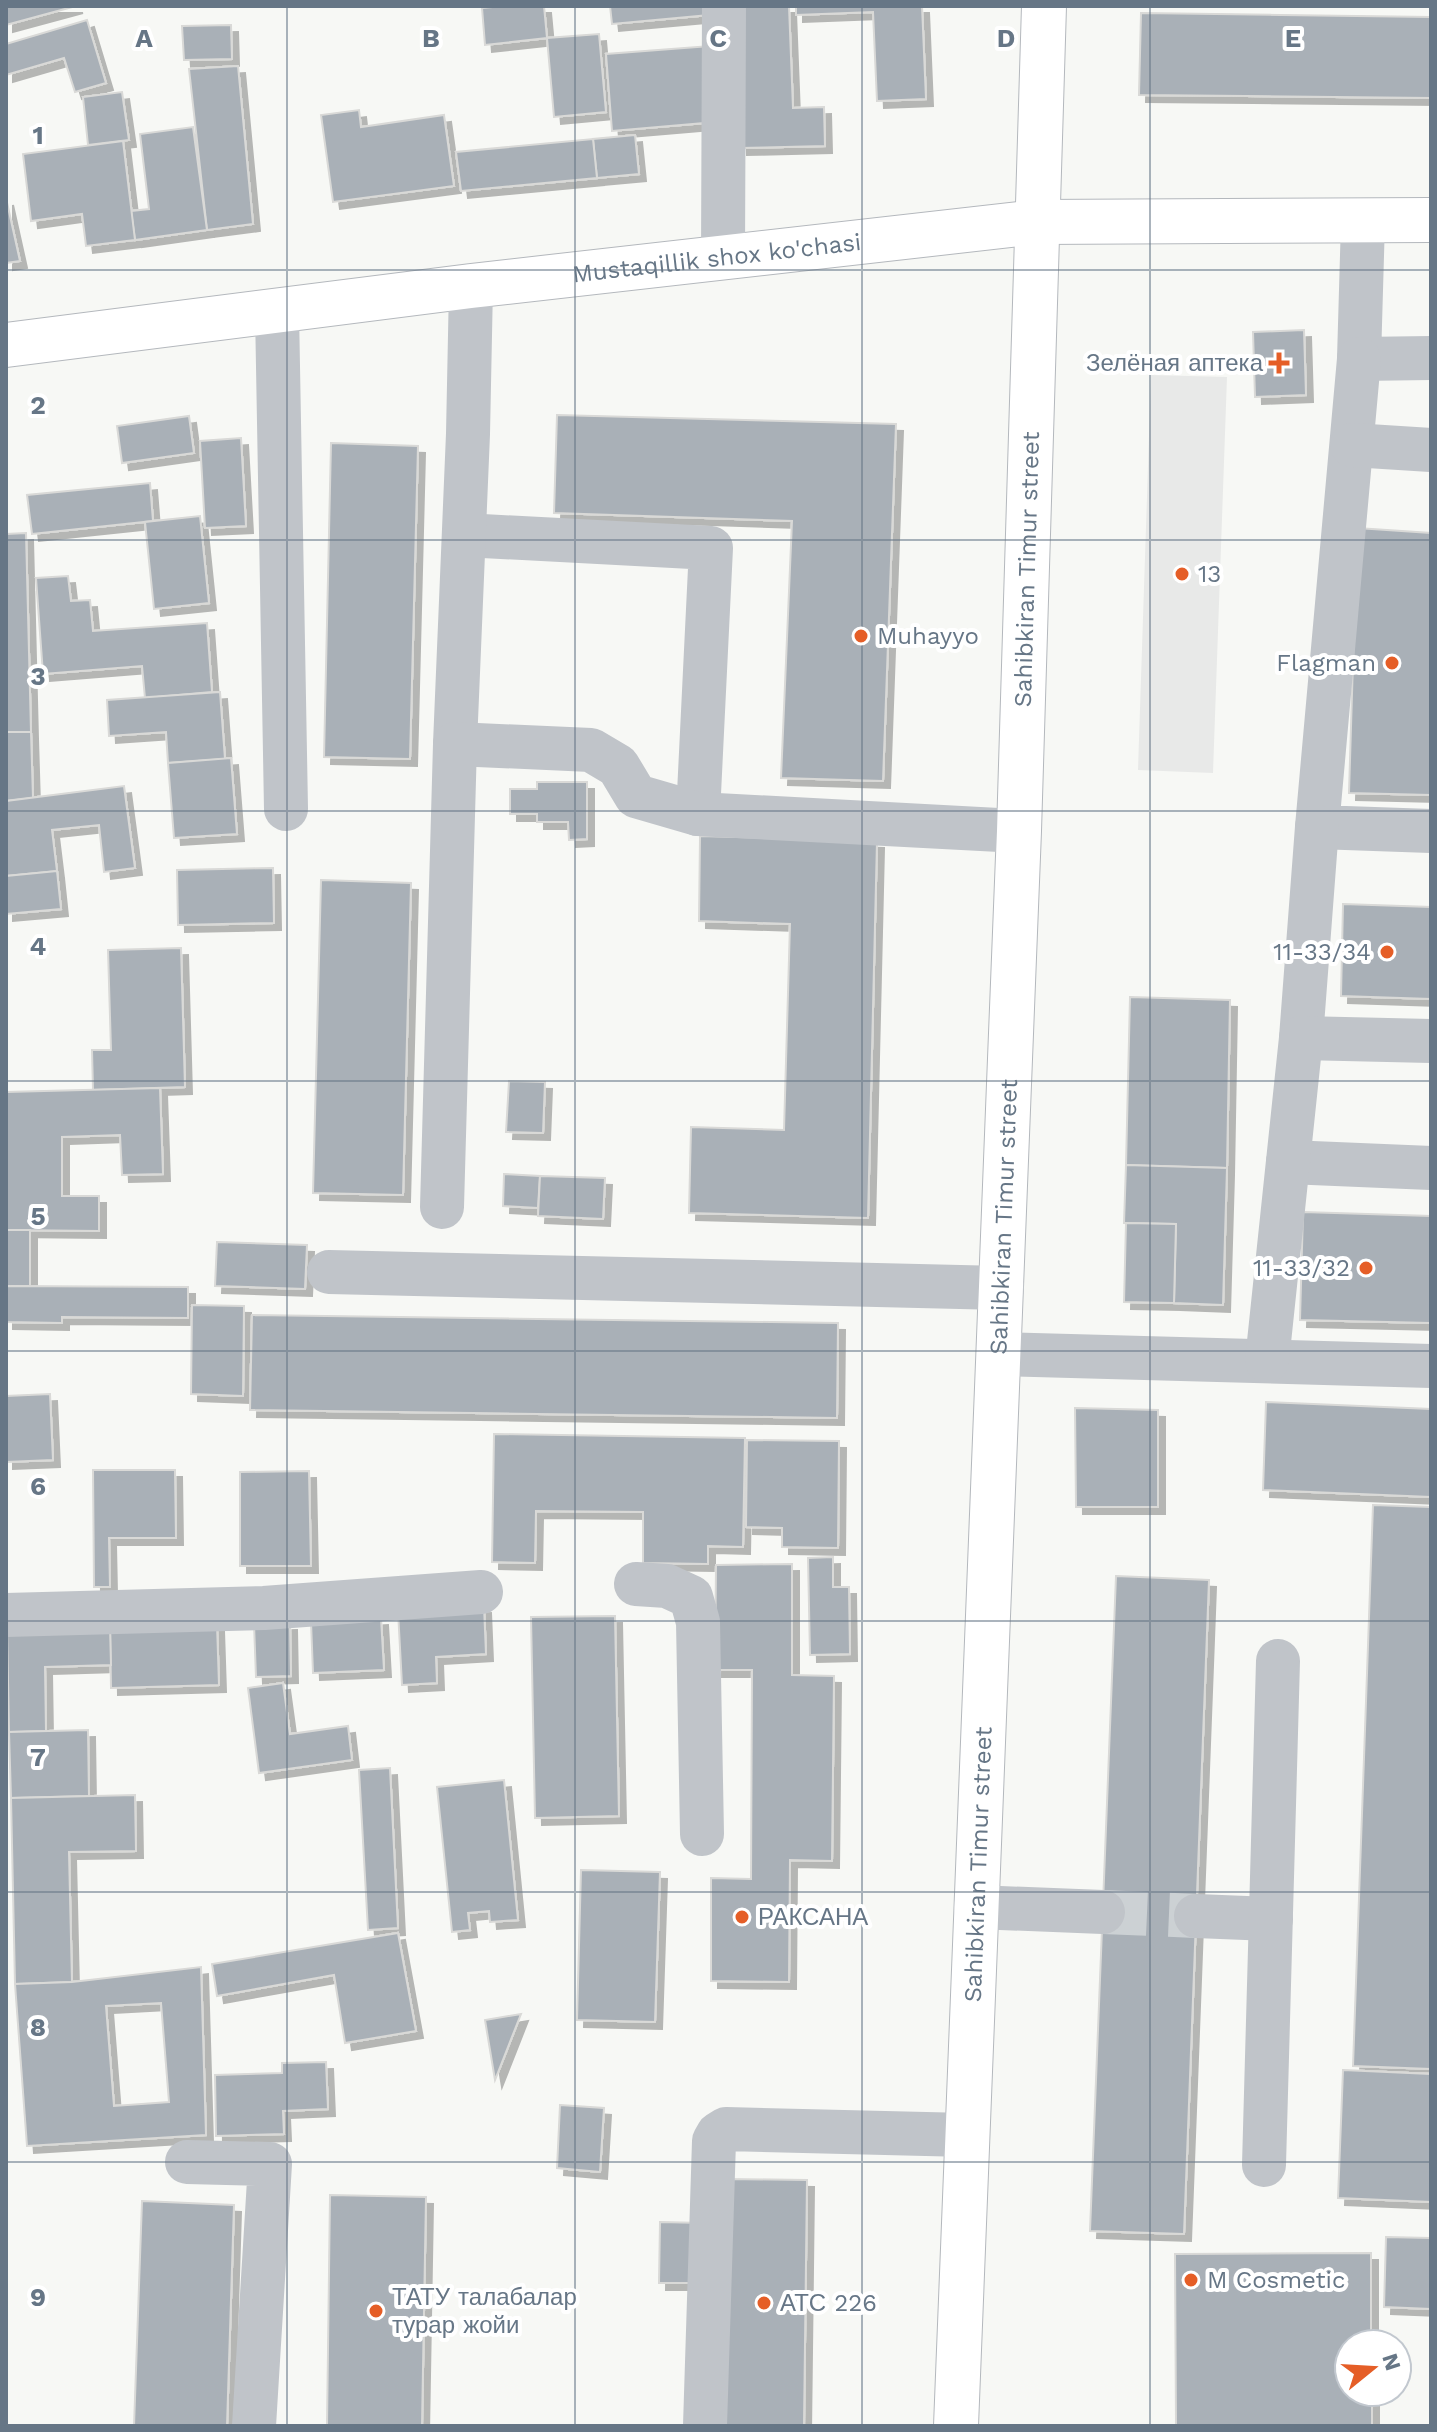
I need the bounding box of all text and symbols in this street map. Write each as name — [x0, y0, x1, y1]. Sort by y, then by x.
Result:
text: A — [135, 23, 153, 53]
text: B — [422, 23, 440, 53]
text: C — [709, 23, 727, 53]
text: D — [997, 23, 1015, 53]
text: E — [1285, 23, 1301, 53]
text: 1 — [32, 120, 44, 150]
street label: Mustaqillik shox ko'chasi — [571, 228, 863, 288]
place label: Зелёная аптека — [1086, 349, 1264, 377]
marker: Зелёная аптека — [1270, 354, 1288, 372]
text: 2 — [30, 390, 46, 420]
street label: Sahibkiran Timur street — [1009, 431, 1045, 708]
place label: 13 — [1198, 560, 1221, 588]
marker: 13 — [1173, 565, 1191, 583]
place label: Muhayyo — [877, 622, 979, 650]
marker: Muhayyo — [852, 627, 870, 645]
place label: Flagman — [1276, 649, 1376, 677]
marker: Flagman — [1383, 654, 1401, 672]
text: 3 — [30, 661, 46, 691]
text: 4 — [30, 931, 47, 961]
place label: 11-33/34 — [1273, 938, 1371, 966]
marker: 11-33/34 — [1378, 943, 1396, 961]
street label: Sahibkiran Timur street — [984, 1079, 1023, 1355]
text: 5 — [30, 1201, 46, 1231]
place label: 11-33/32 — [1253, 1254, 1350, 1282]
marker: 11-33/32 — [1357, 1259, 1375, 1277]
text: 6 — [30, 1471, 46, 1501]
street label: Sahibkiran Timur street — [959, 1726, 998, 2003]
text: 7 — [30, 1742, 46, 1772]
place label: РАКСАНА — [758, 1903, 868, 1931]
marker: РАКСАНА — [733, 1908, 751, 1926]
text: 8 — [30, 2012, 46, 2042]
place label: M Cosmetic — [1207, 2266, 1345, 2294]
marker: M Cosmetic — [1182, 2271, 1200, 2289]
text: 9 — [30, 2282, 46, 2312]
place label: ТАТУ талабалар турар жойи — [392, 2283, 577, 2339]
place label: АТС 226 — [780, 2289, 877, 2317]
marker: АТС 226 — [755, 2294, 773, 2312]
marker: ТАТУ талабалар турар жойи — [367, 2302, 385, 2320]
north arrow — [1333, 2328, 1413, 2408]
text: N — [1377, 2350, 1406, 2374]

